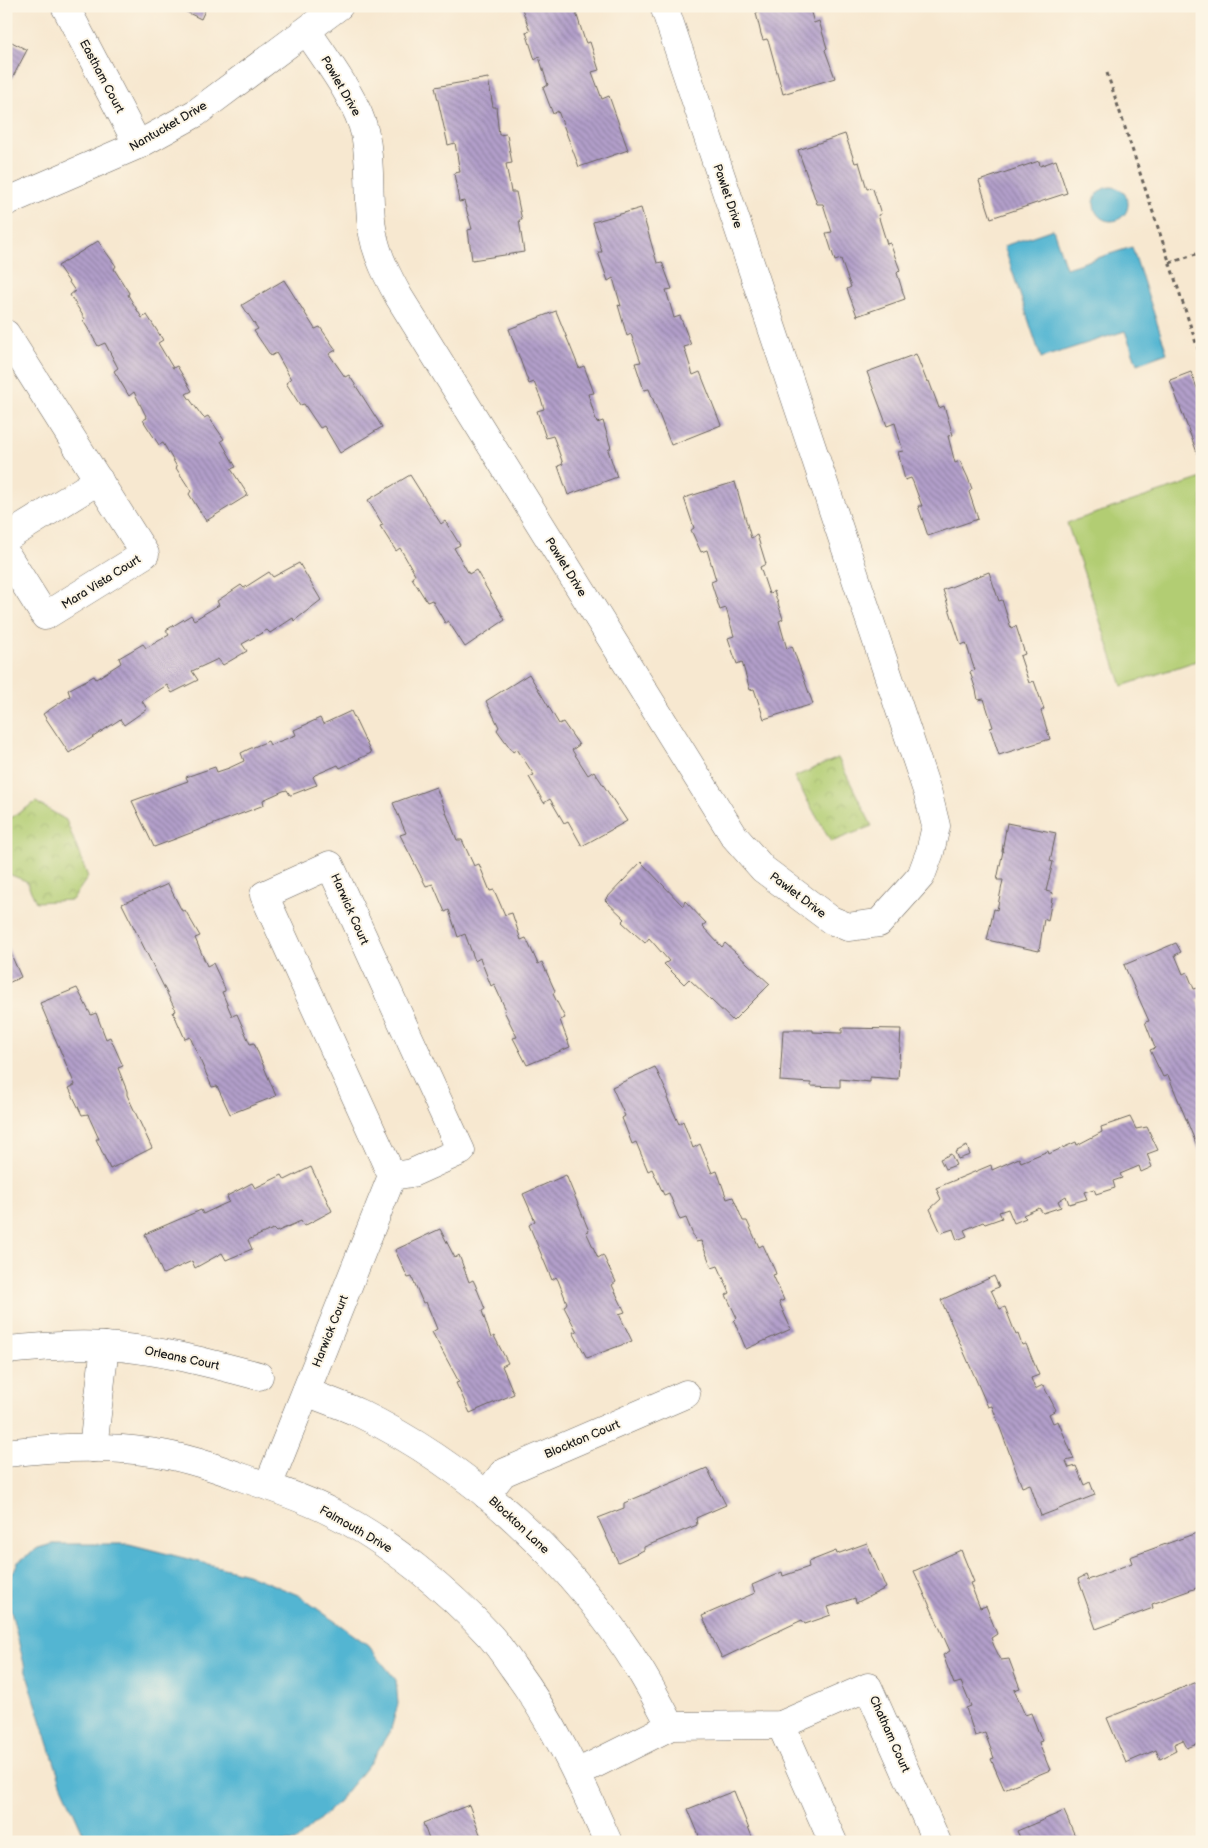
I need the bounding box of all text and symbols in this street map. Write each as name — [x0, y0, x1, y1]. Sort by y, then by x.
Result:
street label: Eastham Court — [76, 37, 127, 116]
street label: Pawlet Drive — [317, 54, 364, 119]
street label: Nantucket Drive — [127, 98, 210, 155]
street label: Pawlet Drive — [710, 162, 745, 230]
street label: Pawlet Drive — [542, 535, 590, 600]
street label: Mara Vista Court — [59, 552, 144, 613]
street label: Pawlet Drive — [767, 869, 829, 921]
street label: Harwick Court — [327, 871, 372, 947]
street label: Harwick Court — [309, 1293, 352, 1369]
street label: Orleans Court — [143, 1343, 221, 1374]
street label: Blockton Court — [542, 1417, 622, 1462]
street label: Blockton Lane — [485, 1493, 552, 1557]
street label: Falmouth Drive — [317, 1503, 395, 1556]
street label: Chatham Court — [866, 1694, 913, 1775]

